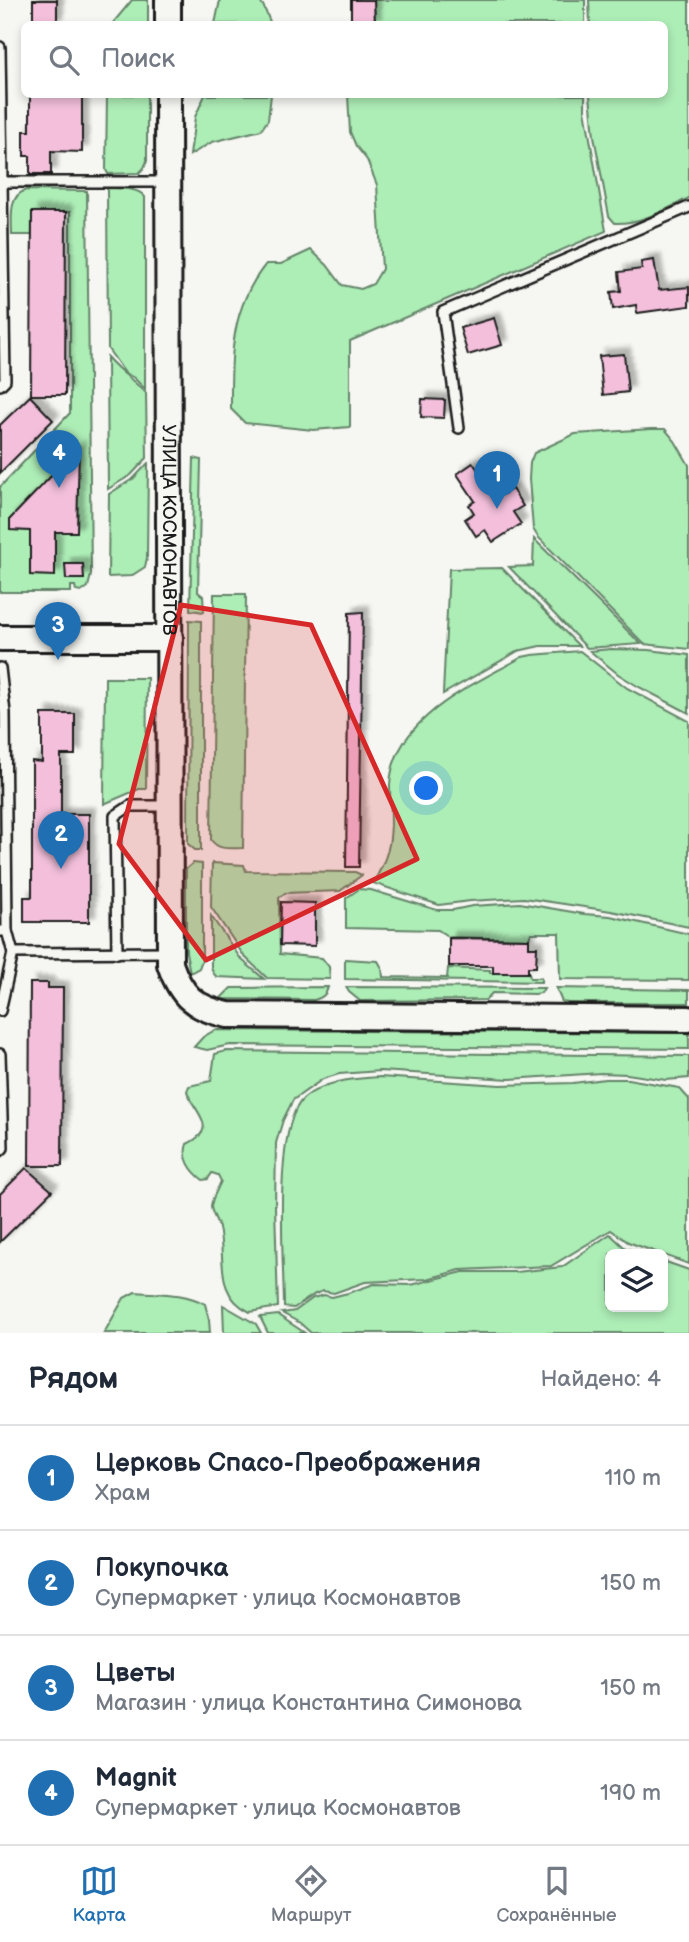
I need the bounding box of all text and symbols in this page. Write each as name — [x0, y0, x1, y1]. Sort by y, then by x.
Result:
search box — [21, 21, 668, 98]
icon: search — [45, 41, 83, 79]
text: Поиск — [101, 44, 175, 75]
street label: УЛИЦА КОСМОНАВТОВ — [157, 424, 181, 636]
pin: 4 — [36, 430, 82, 488]
pin: 1 — [474, 451, 520, 509]
pin: 3 — [35, 602, 81, 660]
your location — [409, 771, 443, 805]
pin: 2 — [38, 811, 84, 869]
map controls — [605, 1249, 668, 1312]
button: layers — [605, 1249, 668, 1312]
text: Рядом — [28, 1361, 118, 1397]
text: Найдено: 4 — [541, 1365, 661, 1393]
text: Церковь Спасо-Преображения — [95, 1448, 481, 1479]
text: 1 — [46, 1464, 56, 1492]
text: 110 m — [604, 1464, 661, 1492]
text: Храм — [95, 1479, 151, 1507]
text: Покупочка — [95, 1553, 228, 1584]
text: 2 — [44, 1569, 58, 1597]
text: 150 m — [600, 1569, 661, 1597]
text: Супермаркет · улица Космонавтов — [95, 1584, 461, 1612]
text: Цветы — [95, 1658, 176, 1689]
text: 3 — [44, 1674, 58, 1702]
text: 150 m — [600, 1674, 661, 1702]
text: Магазин · улица Константина Симонова — [95, 1689, 522, 1717]
text: Magnit — [95, 1763, 177, 1794]
text: 4 — [44, 1779, 58, 1807]
text: 190 m — [600, 1779, 661, 1807]
text: Супермаркет · улица Космонавтов — [95, 1794, 461, 1822]
tab: Карта — [72, 1862, 126, 1927]
tab: Маршрут — [271, 1862, 352, 1927]
tab: Сохранённые — [497, 1862, 617, 1927]

